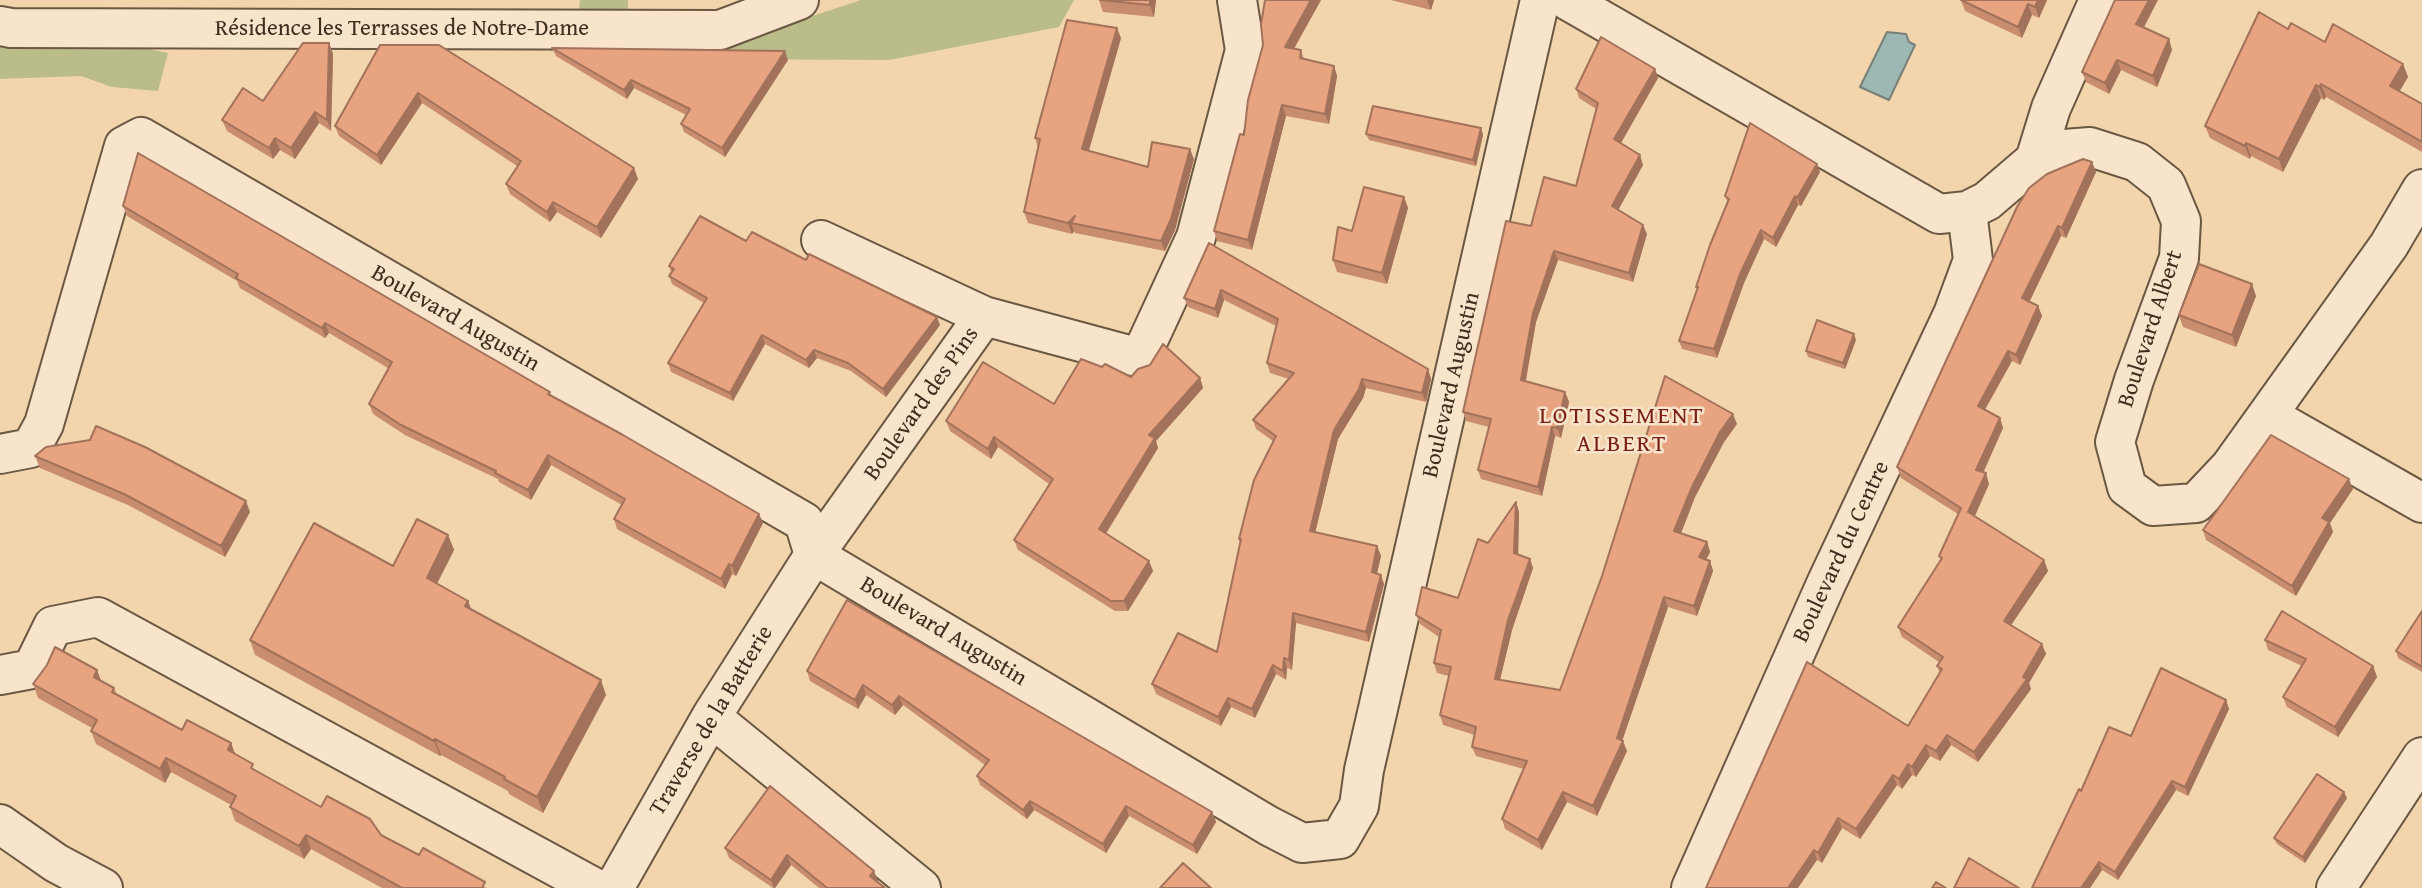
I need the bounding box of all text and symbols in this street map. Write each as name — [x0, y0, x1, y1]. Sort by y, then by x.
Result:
street label: Résidence les Terrasses de Notre-Dame — [215, 15, 589, 43]
street label: Boulevard Albert — [2113, 247, 2189, 411]
street label: Boulevard Augustin — [366, 260, 544, 378]
street label: Boulevard Augustin — [1417, 289, 1487, 481]
street label: Boulevard des Pins — [859, 322, 985, 486]
district label: LOTISSEMENT ALBERT — [1541, 403, 1703, 459]
street label: Boulevard du Centre — [1788, 457, 1896, 647]
street label: Boulevard Augustin — [855, 571, 1031, 693]
street label: Traverse de la Batterie — [644, 621, 780, 821]

